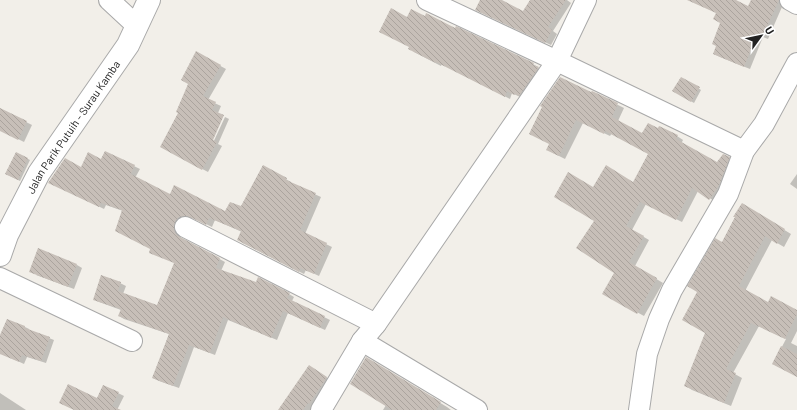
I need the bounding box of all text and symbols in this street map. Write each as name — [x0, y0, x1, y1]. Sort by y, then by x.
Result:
north arrow — [741, 16, 781, 56]
text: U — [762, 24, 777, 37]
street label: Jalan Parik Putuih - Surau Kamba — [23, 58, 122, 195]

